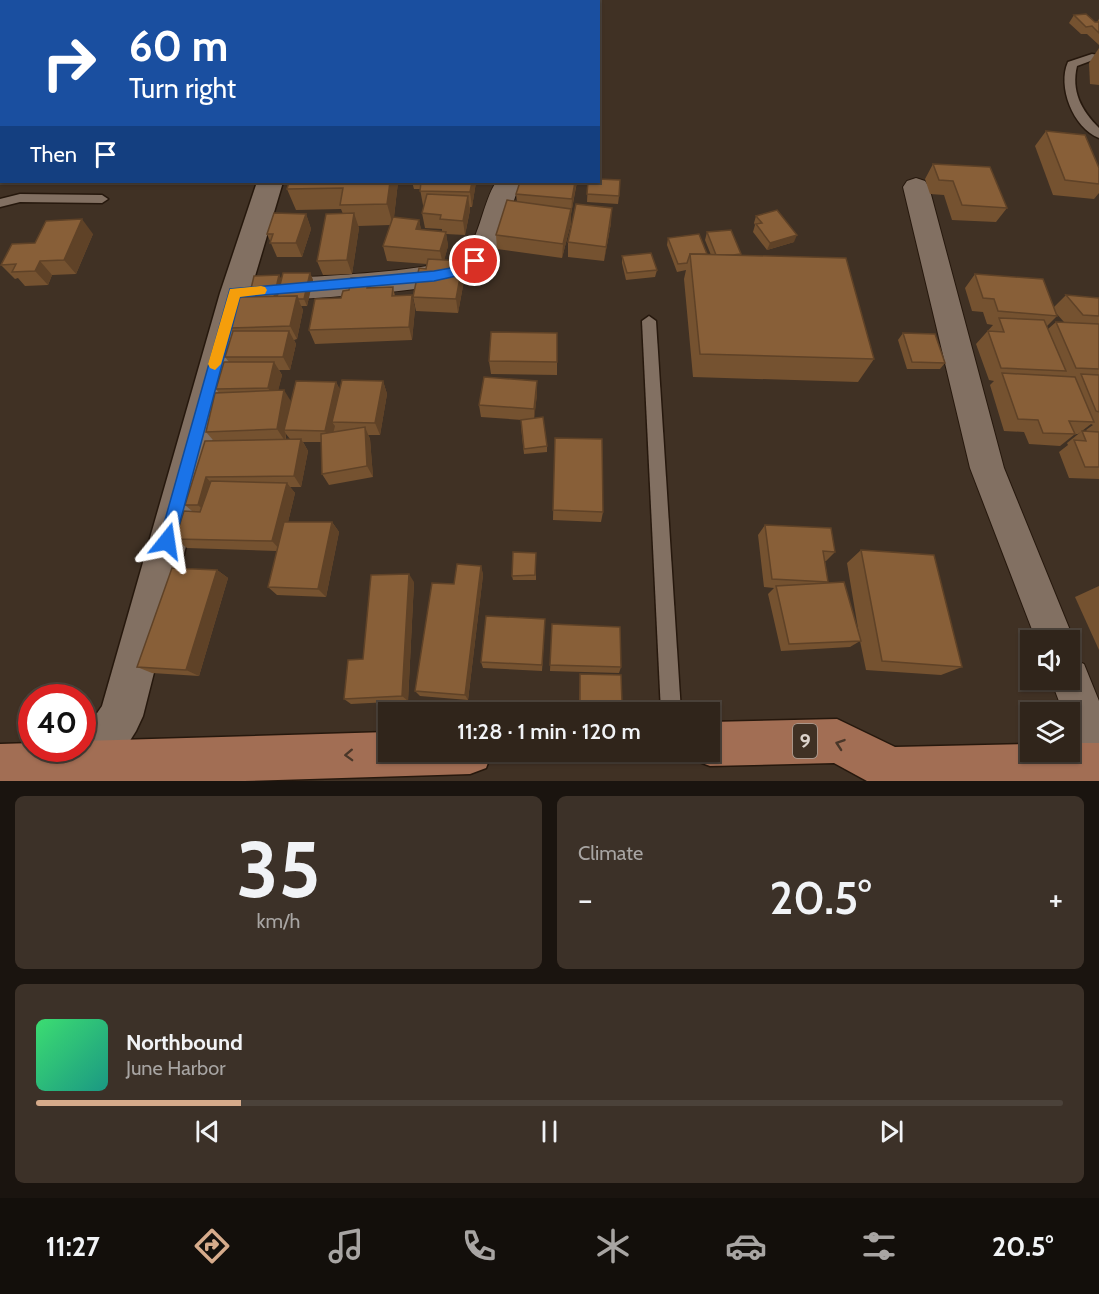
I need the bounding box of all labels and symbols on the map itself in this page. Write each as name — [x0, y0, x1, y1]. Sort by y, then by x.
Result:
pin — [449, 235, 500, 286]
position arrow — [135, 509, 199, 573]
speed limit sign: 40 — [18, 684, 96, 762]
road number: 9 — [793, 724, 817, 758]
one-way arrow — [836, 739, 846, 751]
one-way arrow — [344, 749, 353, 762]

